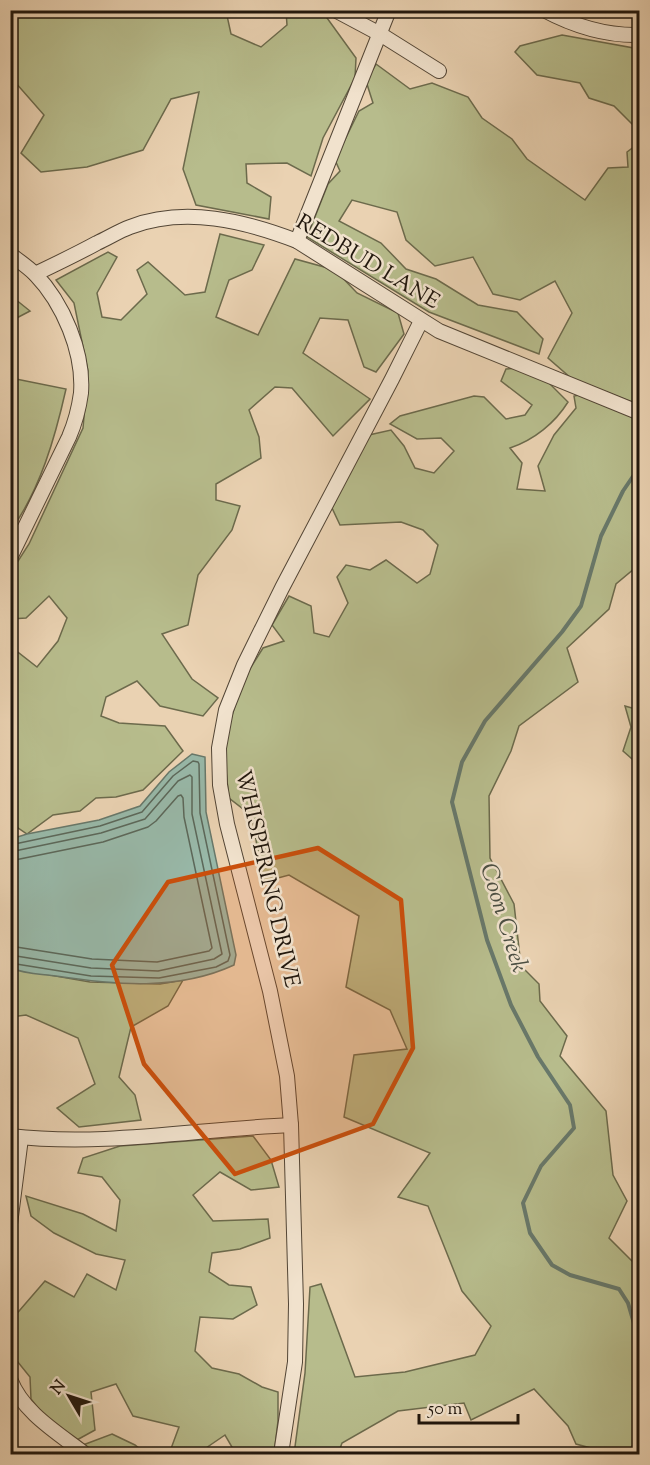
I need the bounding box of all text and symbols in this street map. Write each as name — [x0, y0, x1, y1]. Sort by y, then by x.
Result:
street label: REDBUD LANE — [289, 207, 445, 319]
street label: WHISPERING DRIVE — [225, 767, 307, 991]
water label: Coon Creek — [470, 859, 536, 977]
north arrow — [39, 1366, 99, 1426]
text: N — [46, 1376, 72, 1400]
scale bar — [419, 1387, 518, 1425]
text: 50 m — [427, 1397, 463, 1423]

